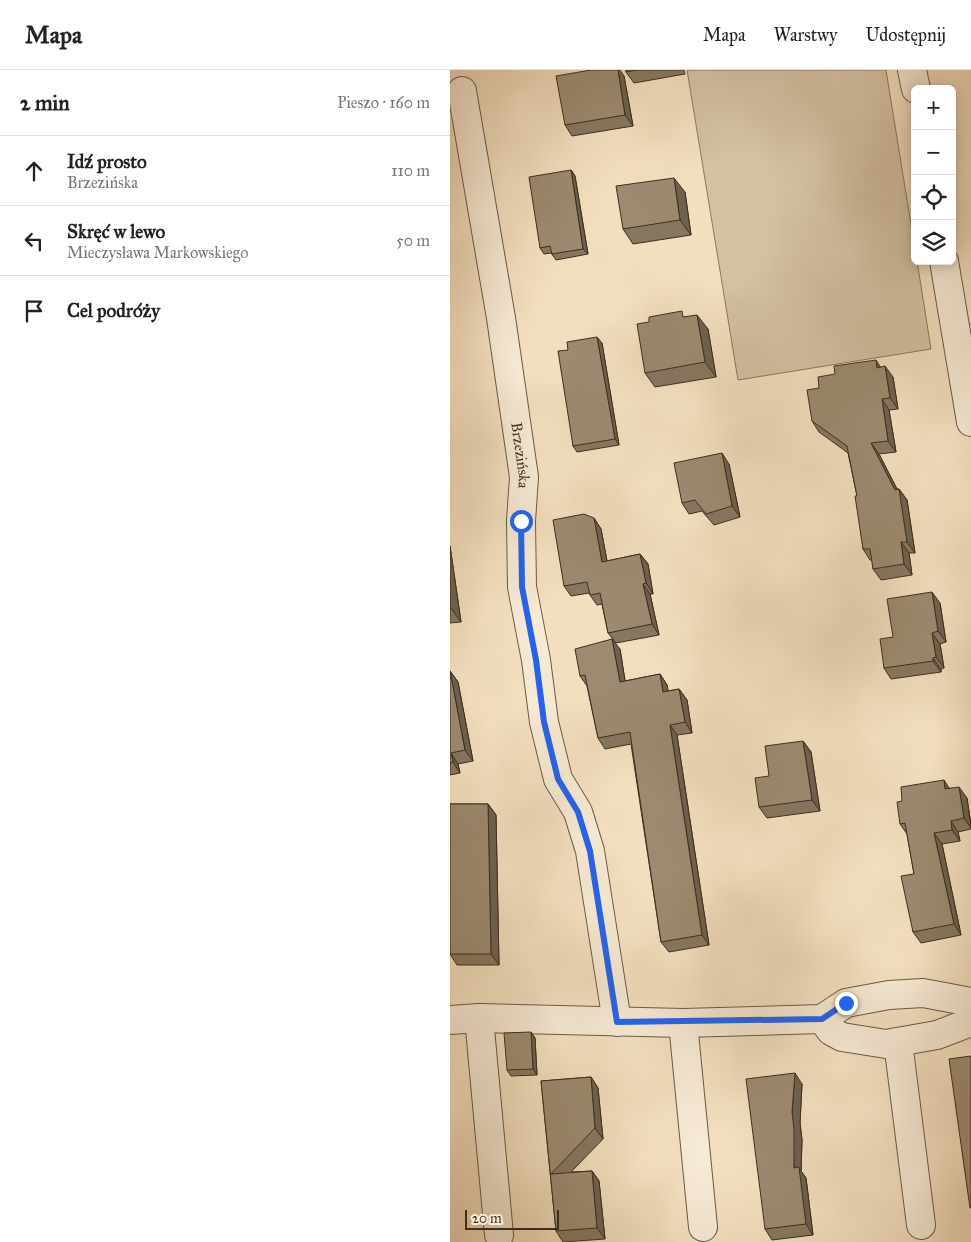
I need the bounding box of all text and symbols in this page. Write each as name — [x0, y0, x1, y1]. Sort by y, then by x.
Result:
text: Mapa — [25, 20, 82, 50]
text: Mapa — [703, 24, 746, 46]
text: Warstwy — [774, 24, 837, 46]
text: Udostępnij — [865, 24, 946, 46]
map controls — [911, 85, 956, 265]
button: + — [911, 85, 956, 130]
text: 2 min — [20, 90, 70, 116]
text: Pieszo · 160 m — [337, 93, 430, 112]
button: − — [911, 130, 956, 175]
text: Idź prosto — [67, 150, 147, 173]
icon: ahead — [20, 157, 48, 185]
text: 110 m — [391, 161, 430, 180]
text: Brzezińska — [67, 173, 138, 192]
button: locate — [911, 175, 956, 220]
text: Skręć w lewo — [67, 220, 165, 243]
button: layers — [911, 220, 956, 265]
icon: left — [20, 227, 48, 255]
text: 50 m — [396, 231, 430, 250]
text: Mieczysława Markowskiego — [67, 243, 248, 262]
icon: arrive — [20, 297, 48, 325]
text: Cel podróży — [67, 299, 160, 322]
street label: Brzezińska — [507, 421, 533, 490]
route start — [510, 510, 533, 533]
route end — [835, 992, 858, 1015]
scale bar — [465, 1207, 559, 1230]
text: 20 m — [472, 1210, 502, 1227]

